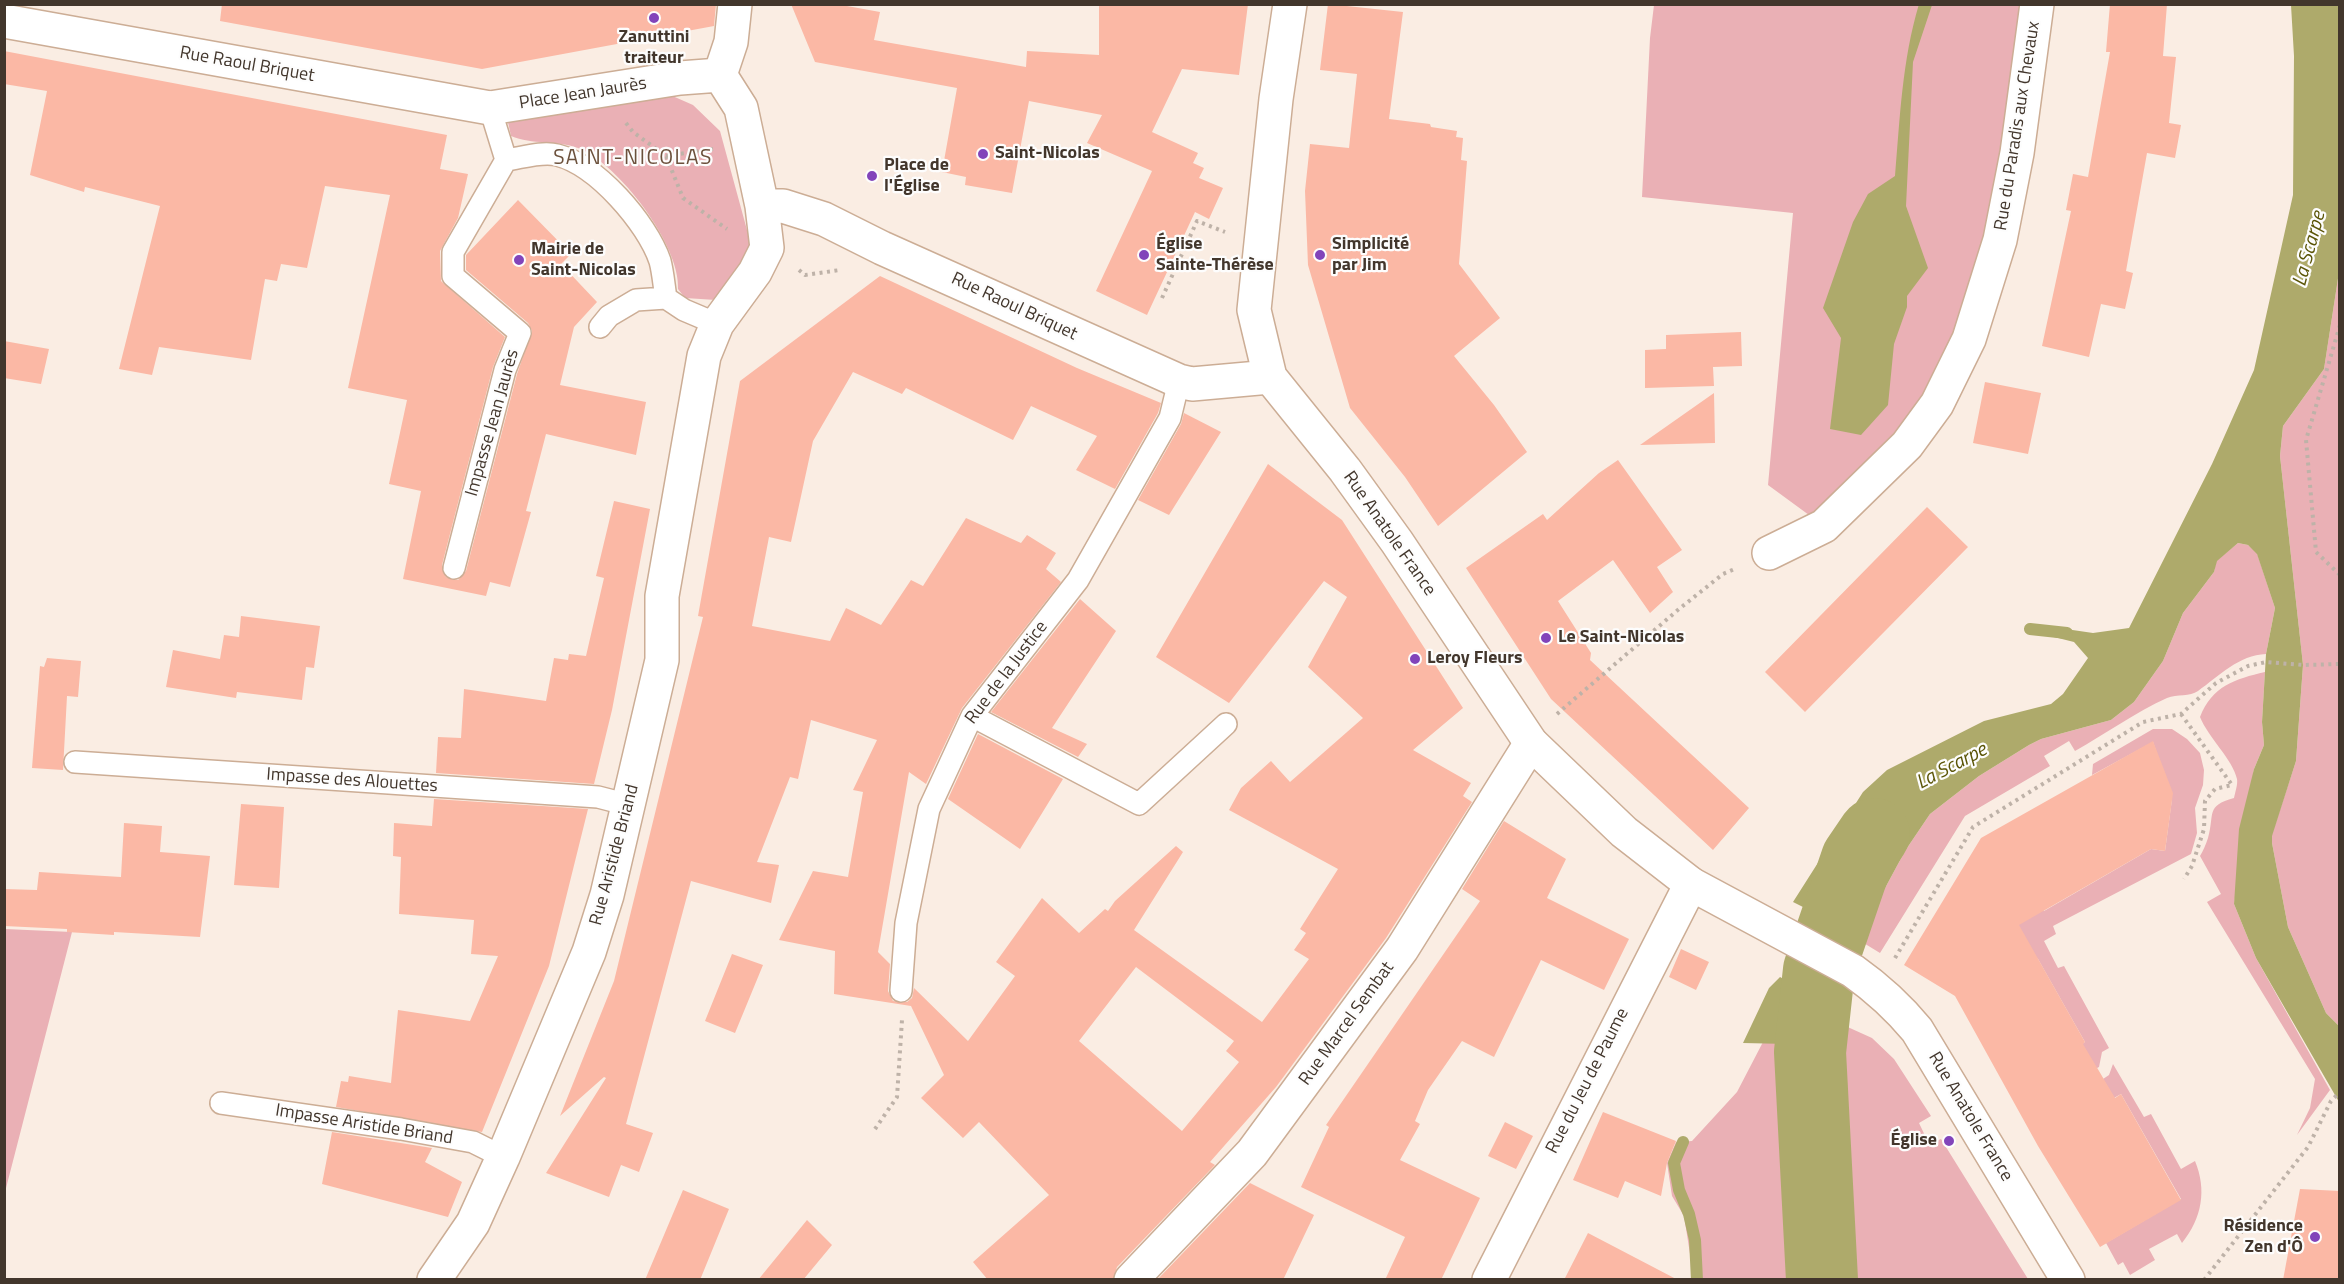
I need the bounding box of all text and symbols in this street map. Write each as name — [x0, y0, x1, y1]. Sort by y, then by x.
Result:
marker: Zanuttini traiteur — [647, 11, 661, 25]
street label: Rue du Paradis aux Chevaux — [1991, 20, 2045, 232]
place label: Zanuttini traiteur — [618, 27, 690, 70]
street label: Rue Raoul Briquet — [178, 43, 316, 87]
street label: Place Jean Jaurès — [518, 73, 648, 115]
place label: Saint-Nicolas — [995, 143, 1100, 165]
district label: SAINT-NICOLAS — [553, 146, 713, 172]
marker: Saint-Nicolas — [976, 147, 990, 161]
place label: Place de l'Église — [884, 155, 949, 198]
marker: Place de l'Église — [865, 169, 879, 183]
water label: La Scarpe — [2289, 209, 2331, 289]
place label: Église Sainte-Thérèse — [1156, 234, 1274, 276]
place label: Simplicité par Jim — [1332, 234, 1409, 276]
place label: Mairie de Saint-Nicolas — [531, 239, 636, 282]
marker: Église Sainte-Thérèse — [1137, 248, 1151, 262]
marker: Simplicité par Jim — [1313, 248, 1327, 262]
marker: Mairie de Saint-Nicolas — [512, 253, 526, 267]
street label: Rue Raoul Briquet — [948, 268, 1080, 346]
street label: Impasse Jean Jaurès — [462, 347, 524, 499]
street label: Rue Anatole France — [1338, 468, 1440, 600]
street label: Rue de la Justice — [961, 617, 1053, 729]
place label: Le Saint-Nicolas — [1558, 627, 1684, 649]
marker: Le Saint-Nicolas — [1539, 631, 1553, 645]
place label: Leroy Fleurs — [1427, 648, 1522, 670]
marker: Leroy Fleurs — [1408, 652, 1422, 666]
water label: La Scarpe — [1913, 738, 1991, 796]
street label: Impasse des Alouettes — [266, 764, 438, 798]
street label: Rue Aristide Briand — [586, 782, 644, 928]
street label: Rue Marcel Sembat — [1295, 958, 1399, 1090]
street label: Rue du Jeu de Paume — [1542, 1005, 1634, 1157]
street label: Rue Anatole France — [1923, 1048, 2017, 1186]
street label: Impasse Aristide Briand — [274, 1100, 454, 1150]
place label: Église — [1890, 1130, 1937, 1152]
marker: Église — [1942, 1134, 1956, 1148]
place label: Résidence Zen d'Ô — [2224, 1216, 2303, 1258]
marker: Résidence Zen d'Ô — [2308, 1230, 2322, 1244]

